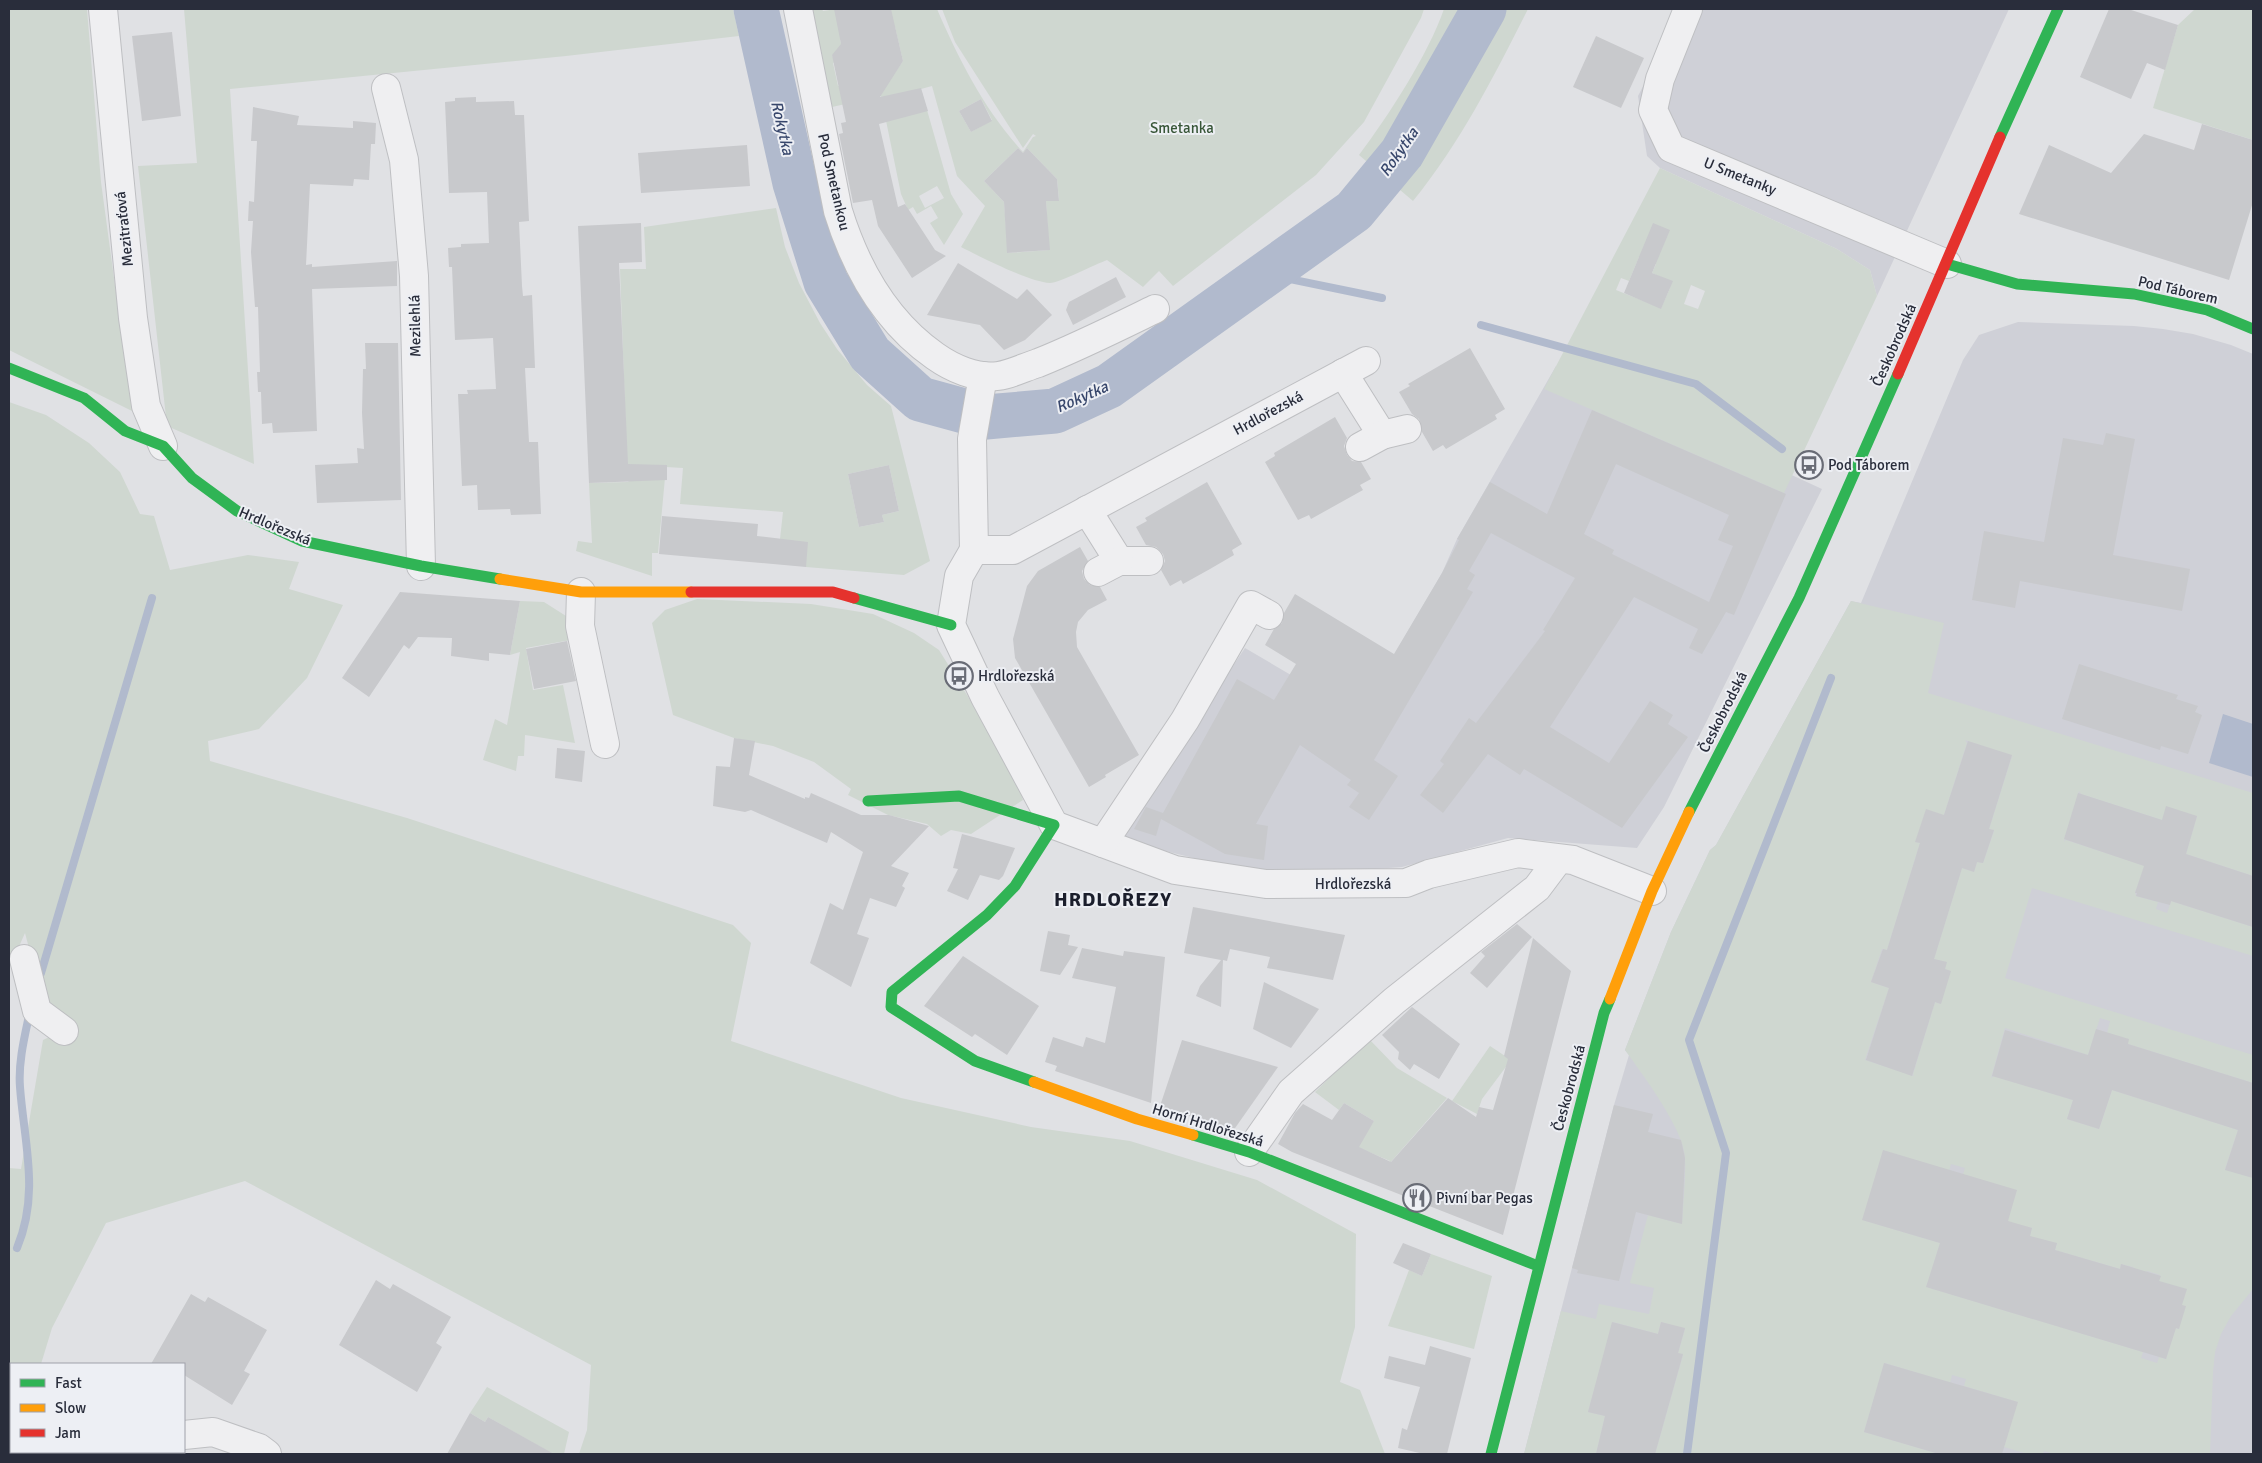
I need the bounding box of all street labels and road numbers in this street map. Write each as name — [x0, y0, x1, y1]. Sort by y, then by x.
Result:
street label: Pod Smetankou — [814, 132, 854, 232]
street label: U Smetanky — [1701, 153, 1779, 199]
street label: Mezitraťová — [111, 190, 137, 268]
street label: Pod Táborem — [2136, 272, 2220, 308]
street label: Mezilehlá — [405, 295, 425, 357]
street label: Českobrodská — [1867, 300, 1920, 389]
street label: Hrdlořezská — [1230, 387, 1306, 439]
street label: Hrdlořezská — [236, 503, 314, 549]
street label: Českobrodská — [1694, 668, 1751, 756]
street label: Hrdlořezská — [1315, 875, 1391, 893]
street label: Českobrodská — [1548, 1043, 1589, 1133]
street label: Horní Hrdlořezská — [1150, 1099, 1266, 1151]

